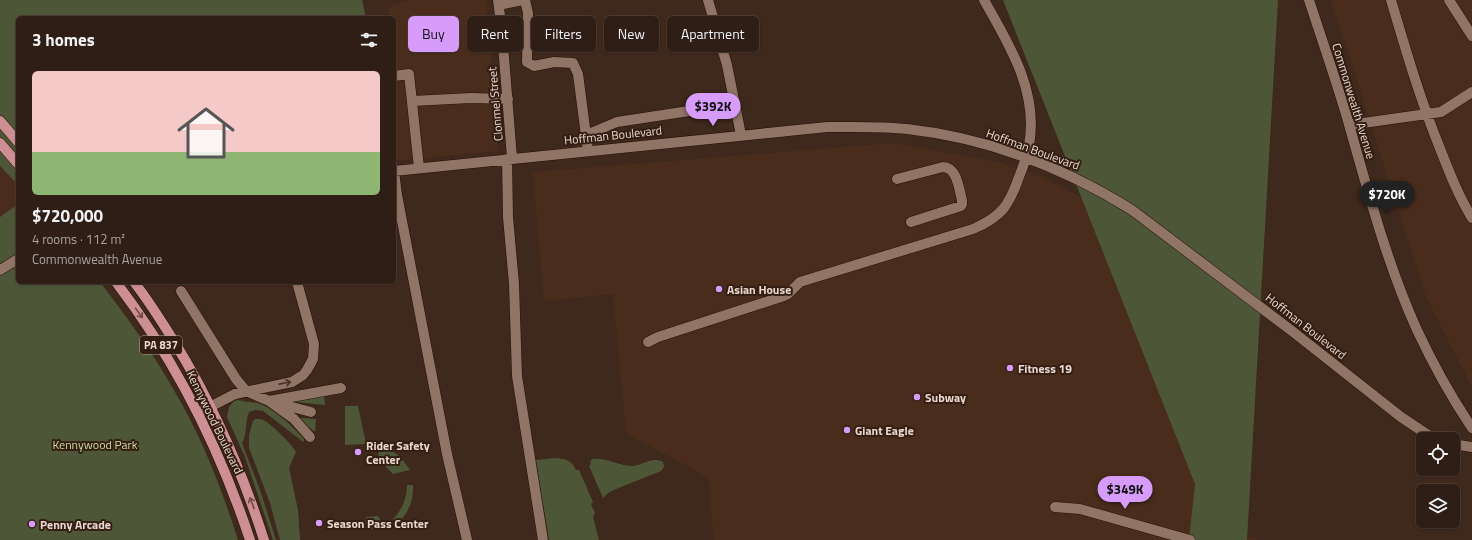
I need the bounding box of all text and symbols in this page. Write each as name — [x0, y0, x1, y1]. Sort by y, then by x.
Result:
chip: Buy — [408, 16, 459, 52]
chip: Rent — [467, 16, 523, 52]
chip: Filters — [531, 16, 596, 52]
chip: New — [604, 16, 659, 52]
chip: Apartment — [667, 16, 759, 52]
text: 3 homes — [32, 27, 95, 53]
icon: filters — [358, 29, 380, 51]
street label: Commonwealth Avenue — [1327, 41, 1381, 161]
street label: Clonmel Street — [482, 65, 508, 142]
pin: $392K — [685, 93, 741, 127]
text: $392K — [695, 96, 731, 116]
icon: home — [170, 97, 242, 169]
street label: Hoffman Boulevard — [563, 120, 663, 150]
street label: Hoffman Boulevard — [984, 123, 1082, 175]
pin: $720K — [1359, 181, 1415, 215]
text: $720K — [1369, 184, 1405, 204]
text: $720,000 — [32, 203, 103, 229]
text: 4 rooms · 112 m² — [32, 229, 125, 249]
text: Commonwealth Avenue — [32, 249, 162, 269]
place label: Asian House — [727, 280, 791, 299]
marker: Asian House — [714, 284, 724, 294]
street label: Hoffman Boulevard — [1261, 288, 1351, 364]
one-way arrow — [135, 308, 144, 319]
road number: PA 837 — [140, 336, 182, 354]
place label: Fitness 19 — [1018, 359, 1072, 378]
marker: Fitness 19 — [1005, 363, 1015, 373]
street label: Kennywood Boulevard — [182, 367, 248, 477]
one-way arrow — [278, 379, 291, 387]
place label: Subway — [925, 388, 966, 407]
marker: Subway — [912, 392, 922, 402]
place label: Giant Eagle — [855, 421, 914, 440]
marker: Giant Eagle — [842, 425, 852, 435]
map controls — [1416, 432, 1460, 528]
button: locate — [1416, 432, 1460, 476]
park label: Kennywood Park — [52, 435, 138, 454]
place label: Rider Safety Center — [366, 436, 430, 469]
marker: Rider Safety Center — [353, 447, 363, 457]
pin: $349K — [1097, 476, 1153, 510]
text: $349K — [1107, 479, 1143, 499]
button: layers — [1416, 484, 1460, 528]
one-way arrow — [247, 497, 255, 509]
place label: Season Pass Center — [327, 514, 429, 533]
place label: Penny Arcade — [40, 515, 111, 534]
marker: Season Pass Center — [314, 518, 324, 528]
marker: Penny Arcade — [27, 519, 37, 529]

